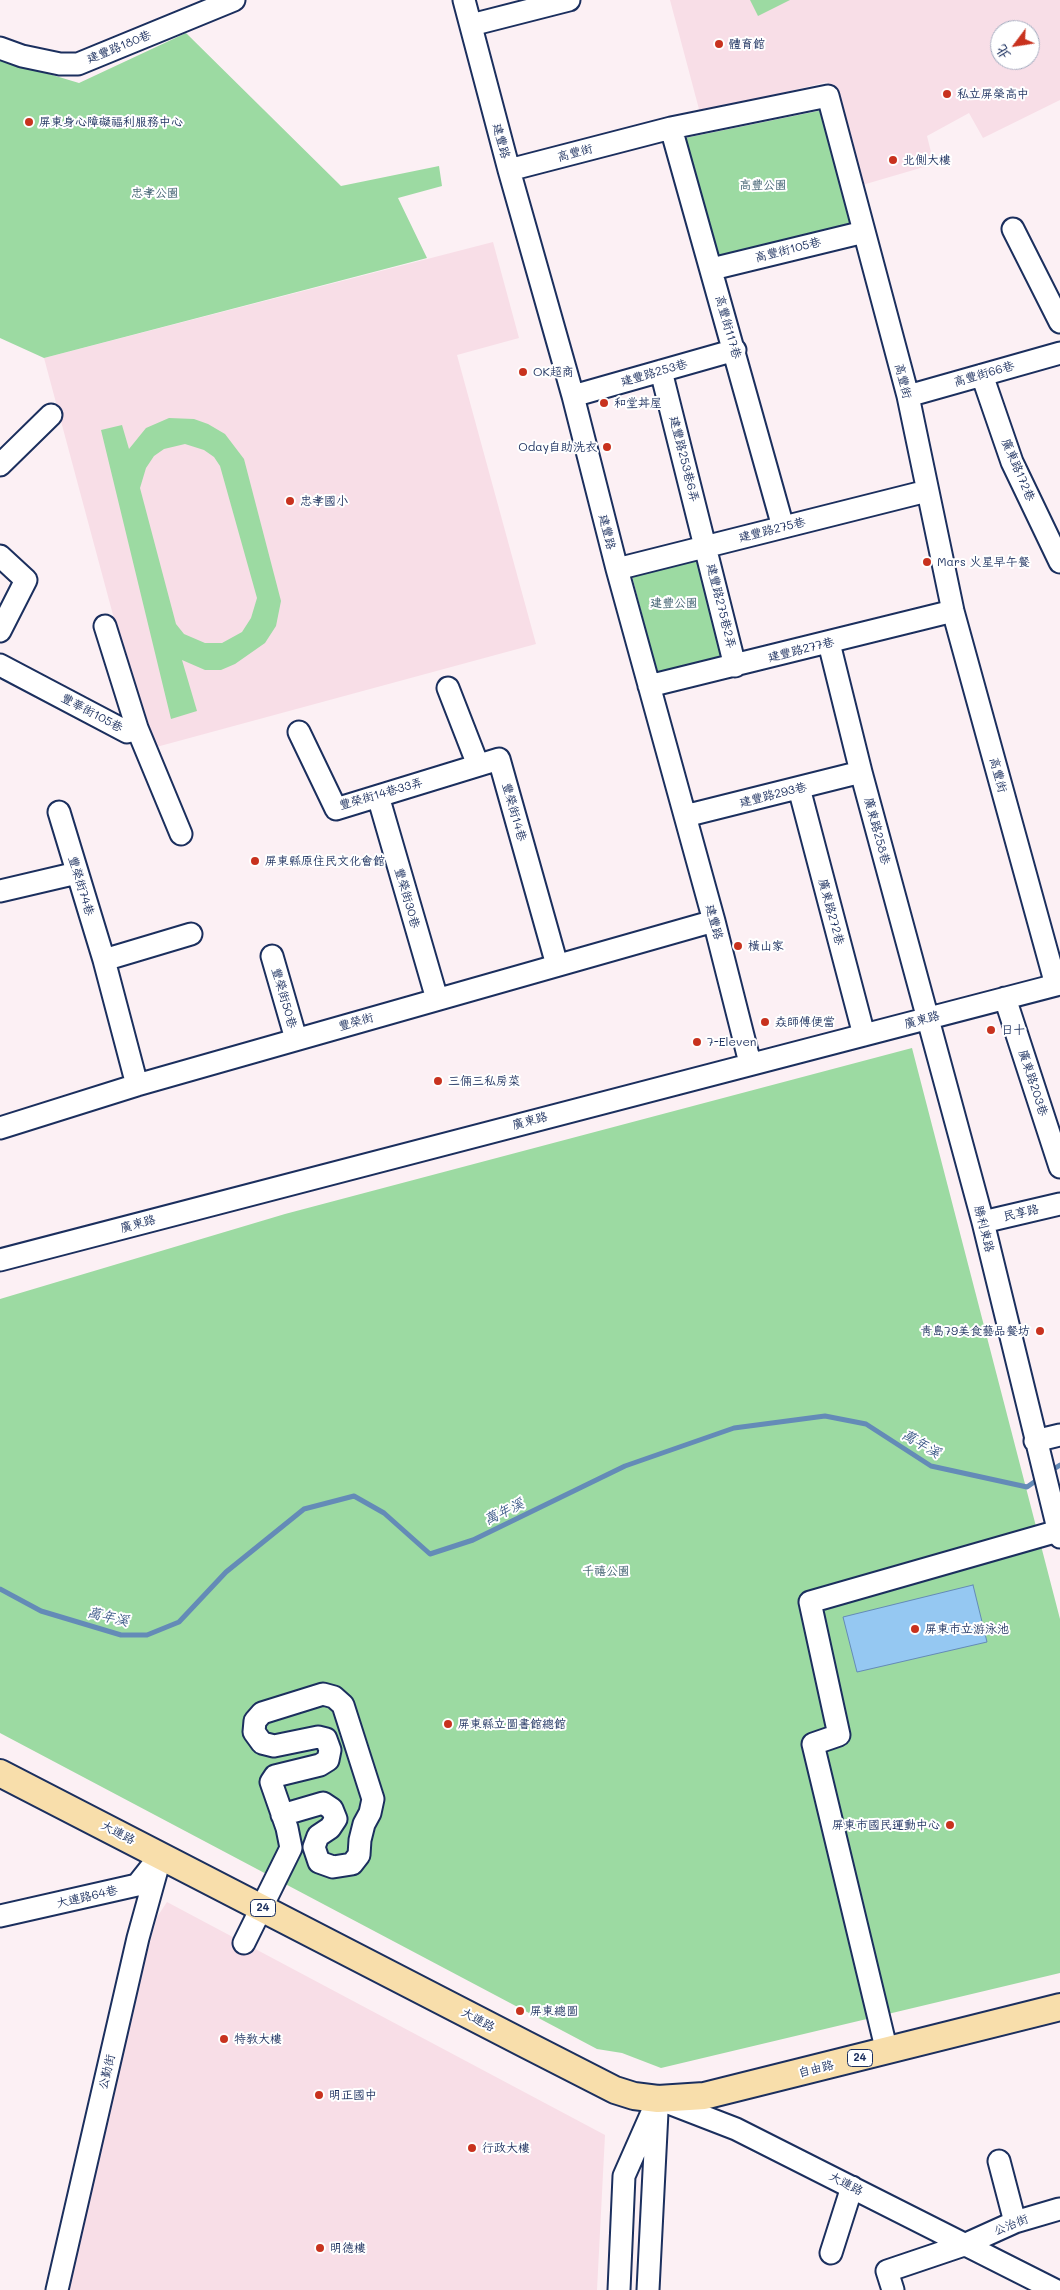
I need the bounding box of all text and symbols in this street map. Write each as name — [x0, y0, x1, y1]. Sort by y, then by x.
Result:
north arrow — [990, 20, 1040, 70]
street label: 建豐路180巷 — [85, 28, 153, 66]
place label: 體育館 — [729, 37, 765, 51]
marker: 體育館 — [713, 38, 725, 50]
text: 北 — [991, 42, 1014, 63]
place label: 私立屏榮高中 — [957, 87, 1029, 101]
marker: 私立屏榮高中 — [941, 88, 953, 100]
place label: 屏東身心障礙福利服務中心 — [39, 115, 183, 129]
marker: 屏東身心障礙福利服務中心 — [23, 116, 35, 128]
street label: 建豐路 — [489, 122, 513, 160]
street label: 高豐街 — [556, 141, 594, 165]
place label: 北側大樓 — [903, 153, 951, 167]
marker: 北側大樓 — [887, 154, 899, 166]
park label: 高豐公園 — [739, 178, 787, 192]
park label: 忠孝公園 — [131, 186, 179, 200]
street label: 高豐街105巷 — [753, 235, 823, 265]
street label: 高豐街117巷 — [712, 294, 744, 360]
street label: 建豐路253巷 — [619, 357, 689, 389]
street label: 高豐街66巷 — [952, 358, 1016, 390]
street label: 高豐街 — [892, 362, 914, 400]
place label: OK超商 — [533, 365, 574, 379]
marker: OK超商 — [517, 366, 529, 378]
place label: 和堂丼屋 — [614, 396, 662, 410]
marker: 和堂丼屋 — [598, 397, 610, 409]
street label: 建豐路253巷6弄 — [666, 415, 702, 503]
street label: 廣東路172巷 — [998, 436, 1038, 504]
place label: Oday自助洗衣 — [518, 440, 597, 454]
marker: Oday自助洗衣 — [601, 441, 613, 453]
place label: 忠孝國小 — [300, 494, 348, 508]
marker: 忠孝國小 — [284, 495, 296, 507]
street label: 建豐路 — [596, 513, 618, 551]
street label: 建豐路275巷 — [737, 515, 807, 545]
place label: Mars 火星早午餐 — [937, 555, 1030, 569]
marker: Mars 火星早午餐 — [921, 556, 933, 568]
street label: 建豐路275巷2弄 — [703, 562, 739, 650]
park label: 建豐公園 — [650, 596, 698, 610]
street label: 建豐路277巷 — [766, 635, 836, 665]
street label: 豐華街105巷 — [59, 691, 125, 735]
street label: 高豐街 — [986, 756, 1010, 794]
street label: 豐榮街14巷33弄 — [337, 775, 425, 813]
street label: 建豐路293巷 — [738, 780, 808, 810]
street label: 豐榮街14巷 — [499, 781, 529, 843]
street label: 廣東路258巷 — [861, 796, 893, 866]
street label: 豐榮街74巷 — [65, 854, 97, 918]
place label: 屏東縣原住民文化會館 — [265, 854, 385, 868]
marker: 屏東縣原住民文化會館 — [249, 855, 261, 867]
street label: 豐榮街30巷 — [391, 866, 423, 930]
street label: 廣東路272巷 — [815, 877, 847, 947]
street label: 建豐路 — [702, 903, 726, 941]
place label: 橫山家 — [748, 939, 784, 953]
marker: 橫山家 — [732, 940, 744, 952]
street label: 豐榮街50巷 — [268, 966, 300, 1030]
street label: 廣東路 — [903, 1008, 941, 1032]
street label: 豐榮街 — [337, 1010, 375, 1034]
place label: 𡘙師傅便當 — [775, 1015, 835, 1029]
marker: 𡘙師傅便當 — [759, 1016, 771, 1028]
place label: 日十 — [1001, 1023, 1025, 1037]
marker: 日十 — [985, 1024, 997, 1036]
place label: 7-Eleven — [707, 1035, 756, 1049]
marker: 7-Eleven — [691, 1036, 703, 1048]
street label: 廣東路203巷 — [1015, 1048, 1051, 1118]
place label: 三倆三私房菜 — [448, 1074, 520, 1088]
marker: 三倆三私房菜 — [432, 1075, 444, 1087]
street label: 廣東路 — [511, 1109, 549, 1133]
street label: 民享路 — [1002, 1202, 1040, 1224]
street label: 勝利東路 — [971, 1204, 997, 1254]
street label: 廣東路 — [119, 1212, 157, 1236]
place label: 青島79美食藝品餐坊 — [920, 1324, 1030, 1338]
marker: 青島79美食藝品餐坊 — [1034, 1325, 1046, 1337]
water label: 萬年溪 — [899, 1426, 943, 1462]
water label: 萬年溪 — [481, 1495, 527, 1529]
park label: 千禧公園 — [582, 1564, 630, 1578]
water label: 萬年溪 — [86, 1604, 130, 1630]
place label: 屏東市立游泳池 — [925, 1622, 1009, 1636]
marker: 屏東市立游泳池 — [909, 1623, 921, 1635]
place label: 屏東縣立圖書館總館 — [458, 1717, 566, 1731]
marker: 屏東縣立圖書館總館 — [442, 1718, 454, 1730]
street label: 大連路 — [99, 1818, 137, 1848]
place label: 屏東市國民運動中心 — [832, 1818, 940, 1832]
marker: 屏東市國民運動中心 — [944, 1819, 956, 1831]
street label: 大連路64巷 — [55, 1883, 119, 1911]
road number: 24 — [250, 1900, 276, 1916]
place label: 屏東總圖 — [530, 2004, 578, 2018]
street label: 大連路 — [459, 2005, 497, 2035]
marker: 屏東總圖 — [514, 2005, 526, 2017]
place label: 特教大樓 — [234, 2032, 282, 2046]
marker: 特教大樓 — [218, 2033, 230, 2045]
road number: 24 — [848, 2050, 872, 2066]
street label: 公勤街 — [96, 2053, 118, 2091]
street label: 自由路 — [797, 2058, 835, 2080]
place label: 明正國中 — [329, 2088, 377, 2102]
marker: 明正國中 — [313, 2089, 325, 2101]
place label: 行政大樓 — [482, 2141, 530, 2155]
marker: 行政大樓 — [466, 2142, 478, 2154]
street label: 大連路 — [827, 2169, 865, 2199]
street label: 公治街 — [992, 2212, 1030, 2238]
place label: 明德樓 — [330, 2241, 366, 2255]
marker: 明德樓 — [314, 2242, 326, 2254]

